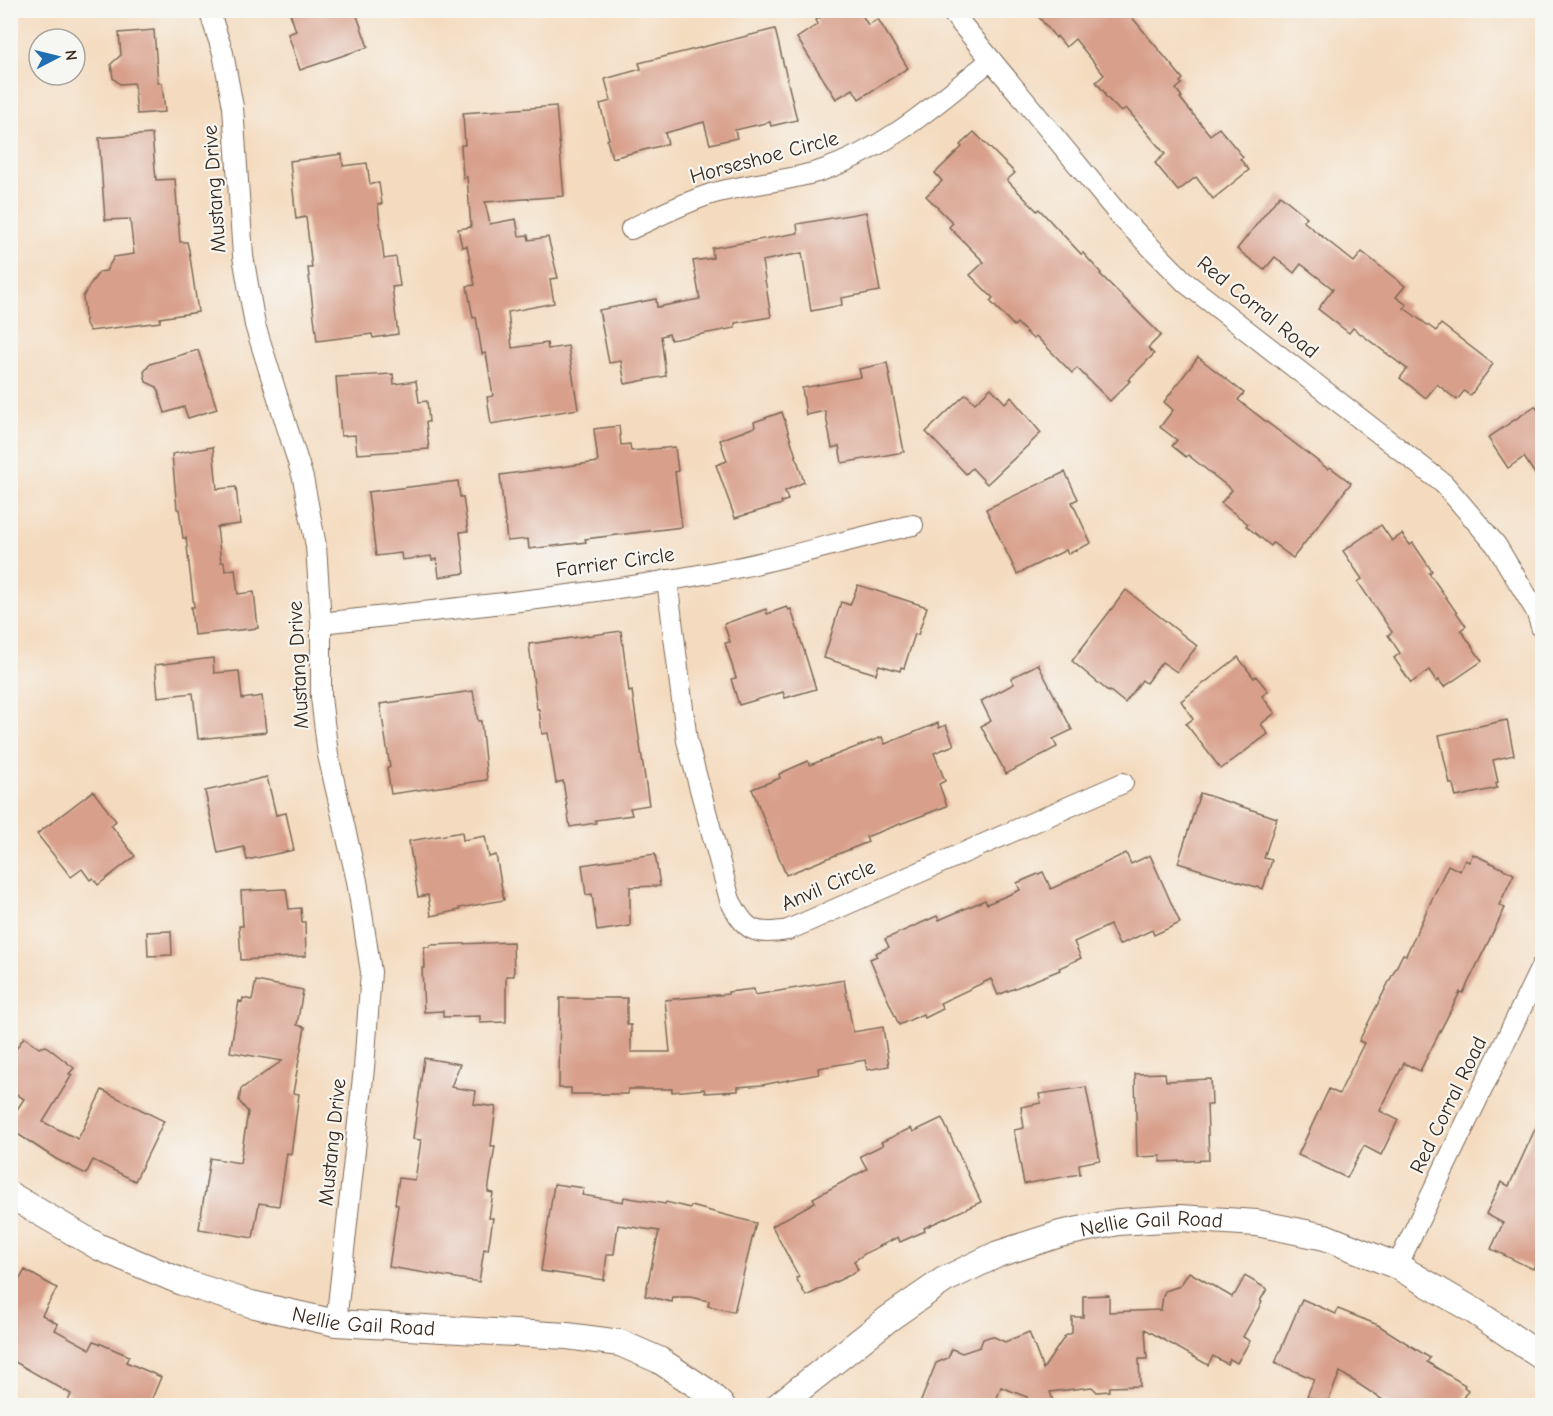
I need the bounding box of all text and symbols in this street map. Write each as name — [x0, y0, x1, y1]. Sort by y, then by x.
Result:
north arrow — [27, 27, 87, 87]
text: N — [61, 49, 80, 62]
street label: Mustang Drive — [198, 124, 230, 254]
street label: Horseshoe Circle — [687, 126, 841, 188]
street label: Red Corral Road — [1193, 251, 1323, 363]
street label: Farrier Circle — [554, 542, 676, 582]
street label: Mustang Drive — [283, 600, 313, 730]
street label: Anvil Circle — [777, 854, 879, 916]
street label: Red Corral Road — [1405, 1033, 1491, 1177]
street label: Mustang Drive — [313, 1077, 351, 1207]
street label: Nellie Gail Road — [1078, 1206, 1224, 1242]
street label: Nellie Gail Road — [290, 1302, 436, 1341]

